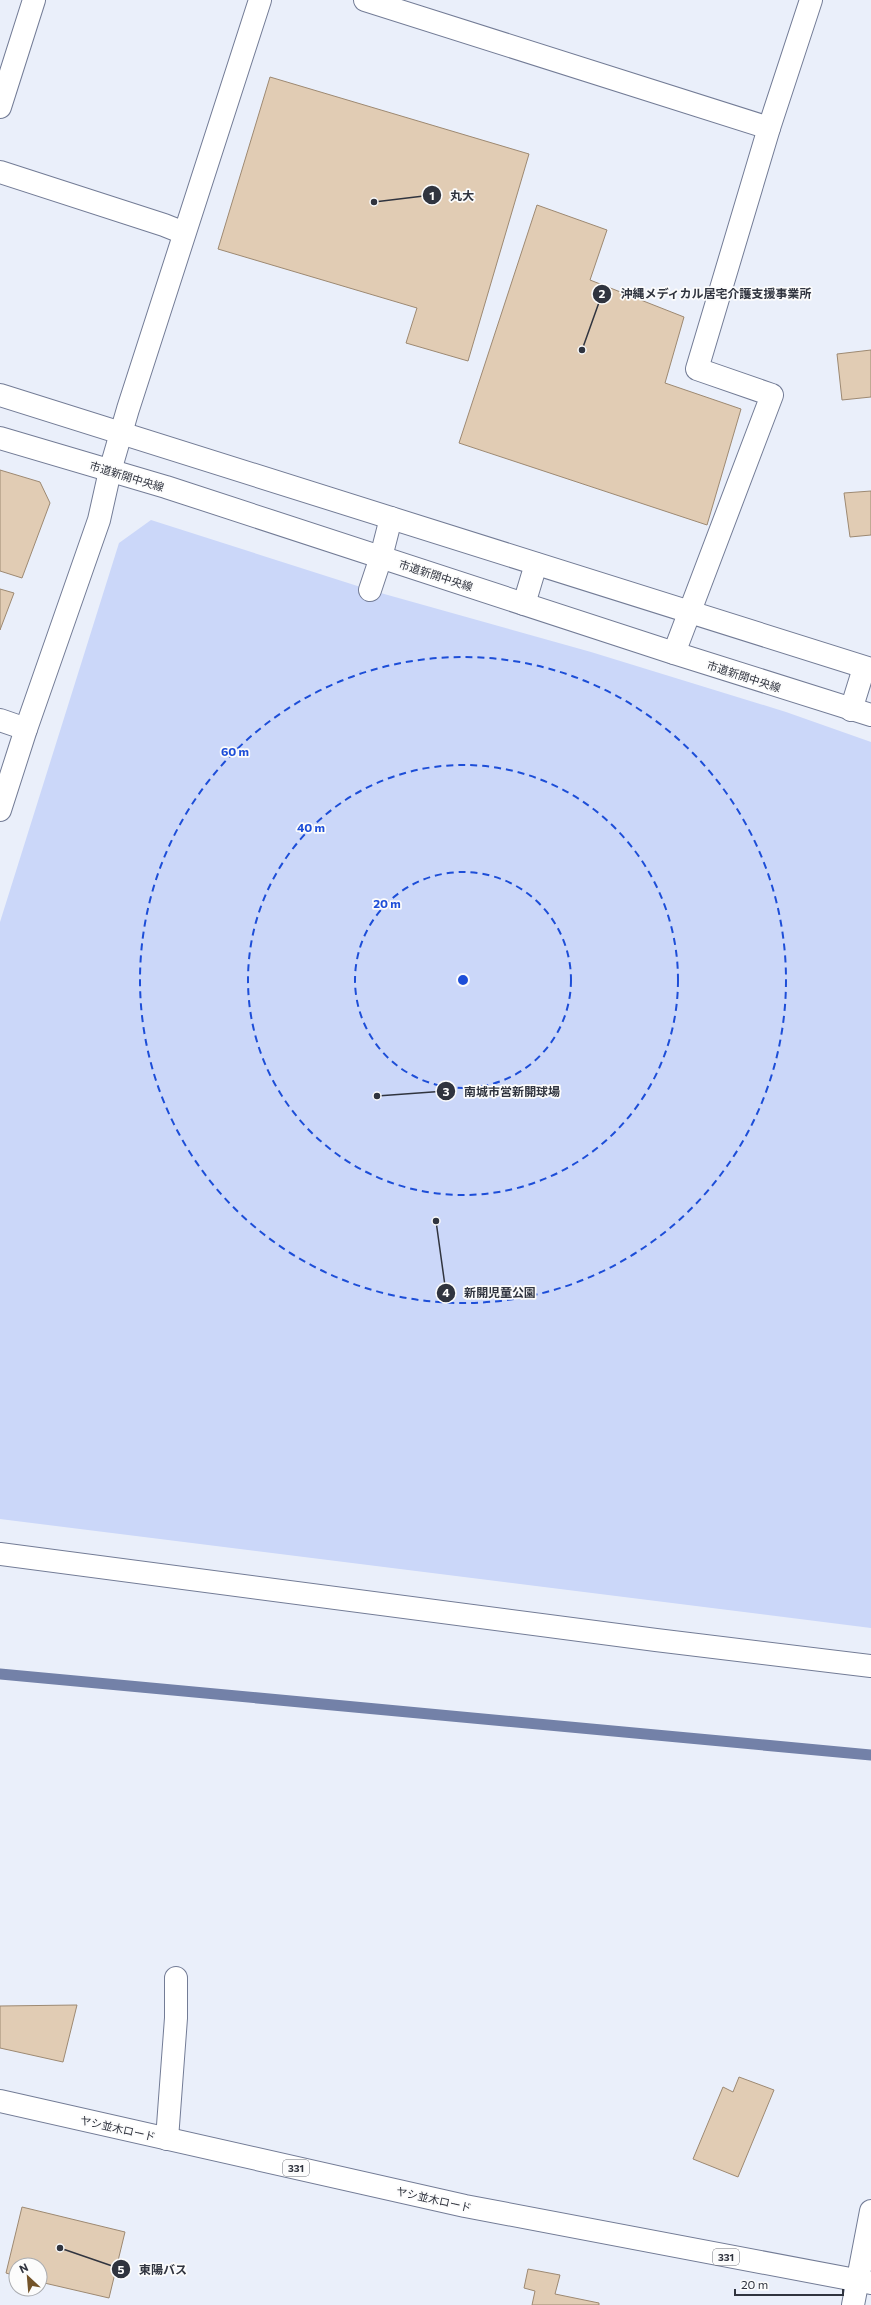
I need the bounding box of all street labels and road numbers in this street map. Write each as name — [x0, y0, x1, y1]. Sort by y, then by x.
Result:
street label: 市道新開中央線 — [88, 459, 166, 493]
street label: 市道新開中央線 — [397, 557, 475, 593]
street label: 市道新開中央線 — [705, 658, 783, 694]
street label: ヤシ並木ロード — [79, 2113, 157, 2143]
road number: 331 — [283, 2160, 309, 2176]
street label: ヤシ並木ロード — [395, 2184, 473, 2214]
road number: 331 — [713, 2249, 739, 2265]

